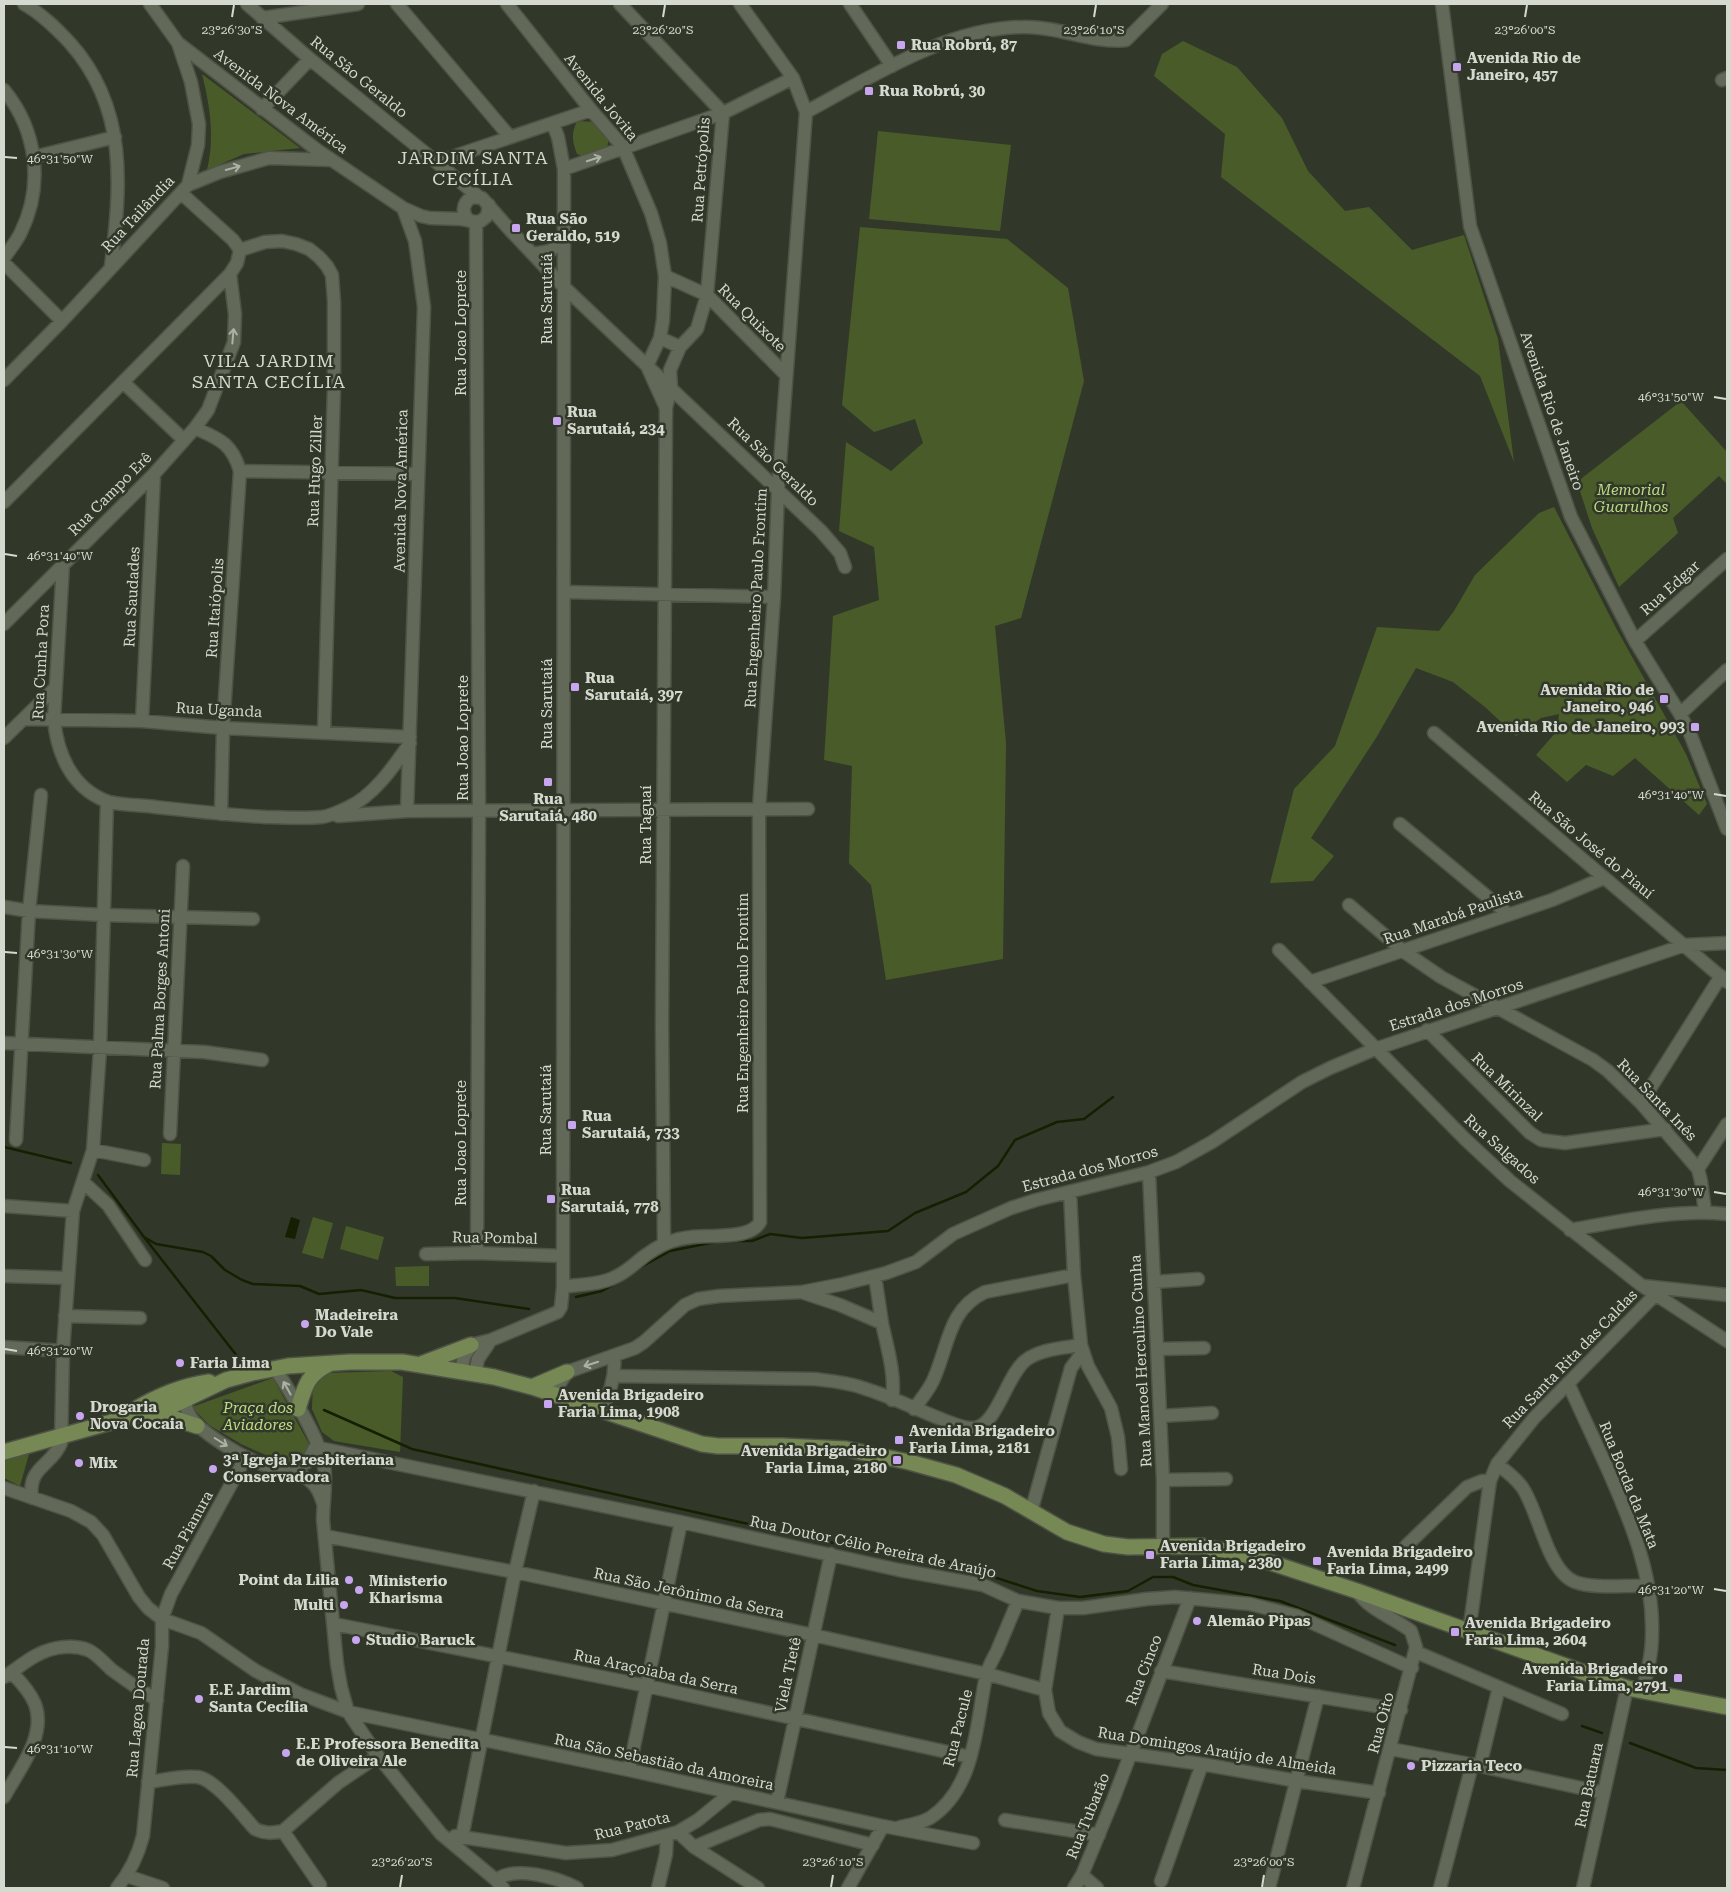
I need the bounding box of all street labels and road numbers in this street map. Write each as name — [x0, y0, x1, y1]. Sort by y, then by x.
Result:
street label: Rua São Geraldo — [307, 32, 411, 122]
street label: Avenida Nova América — [210, 45, 352, 157]
street label: Avenida Jovita — [560, 50, 642, 144]
street label: Rua Petrópolis — [688, 117, 714, 223]
street label: Rua Tailândia — [98, 172, 178, 256]
street label: Rua Sarutaiá — [538, 253, 556, 345]
street label: Rua Joao Loprete — [452, 270, 470, 396]
street label: Rua Quixote — [714, 280, 790, 356]
street label: Avenida Rio de Janeiro — [1516, 329, 1588, 493]
street label: Avenida Nova América — [391, 409, 411, 573]
street label: Rua São Geraldo — [724, 414, 822, 510]
street label: Rua Hugo Ziller — [304, 415, 326, 527]
street label: Rua Campo Erê — [65, 449, 155, 539]
street label: Rua Engenheiro Paulo Frontim — [741, 487, 771, 709]
street label: Rua Saudades — [120, 546, 144, 648]
street label: Rua Itaiópolis — [203, 557, 227, 659]
street label: Rua Edgar — [1637, 557, 1703, 619]
street label: Rua Cunha Pora — [29, 604, 53, 720]
street label: Rua Sarutaiá — [538, 658, 556, 750]
street label: Rua Joao Loprete — [454, 675, 472, 801]
street label: Rua Uganda — [175, 699, 263, 721]
street label: Rua Taguaí — [637, 785, 655, 865]
street label: Rua São José do Piauí — [1525, 787, 1657, 903]
street label: Rua Marabá Paulista — [1381, 884, 1525, 948]
street label: Rua Engenheiro Paulo Frontim — [734, 893, 752, 1113]
street label: Rua Palma Borges Antoni — [146, 908, 174, 1090]
street label: Estrada dos Morros — [1387, 975, 1525, 1035]
street label: Rua Mirinzal — [1468, 1049, 1546, 1125]
street label: Rua Santa Inês — [1613, 1055, 1701, 1145]
street label: Rua Sarutaiá — [537, 1064, 555, 1156]
street label: Rua Joao Loprete — [452, 1080, 470, 1206]
street label: Rua Salgados — [1460, 1110, 1544, 1188]
street label: Estrada dos Morros — [1020, 1142, 1160, 1196]
street label: Rua Pombal — [452, 1228, 538, 1248]
street label: Rua Manoel Herculino Cunha — [1126, 1254, 1156, 1468]
street label: Rua Santa Rita das Caldas — [1499, 1286, 1641, 1432]
street label: Rua Borda da Mata — [1595, 1419, 1663, 1551]
street label: Rua Pianura — [159, 1488, 217, 1572]
street label: Rua Doutor Célio Pereira de Araújo — [748, 1512, 998, 1582]
street label: Rua São Jerônimo da Serra — [592, 1564, 786, 1622]
street label: Rua Cinco — [1122, 1632, 1166, 1708]
street label: Viela Tietê — [771, 1636, 805, 1714]
street label: Rua Lagoa Dourada — [123, 1637, 153, 1779]
street label: Rua Araçoiaba da Serra — [572, 1646, 740, 1698]
street label: Rua Dois — [1251, 1660, 1317, 1688]
street label: Rua Pacule — [940, 1687, 976, 1769]
street label: Rua Oito — [1364, 1690, 1398, 1756]
street label: Rua Domingos Araújo de Almeida — [1096, 1723, 1338, 1779]
street label: Rua São Sebastião da Amoreira — [553, 1730, 775, 1794]
street label: Rua Batuara — [1571, 1741, 1607, 1829]
street label: Rua Tubarão — [1063, 1770, 1113, 1862]
street label: Rua Patota — [592, 1808, 672, 1844]

